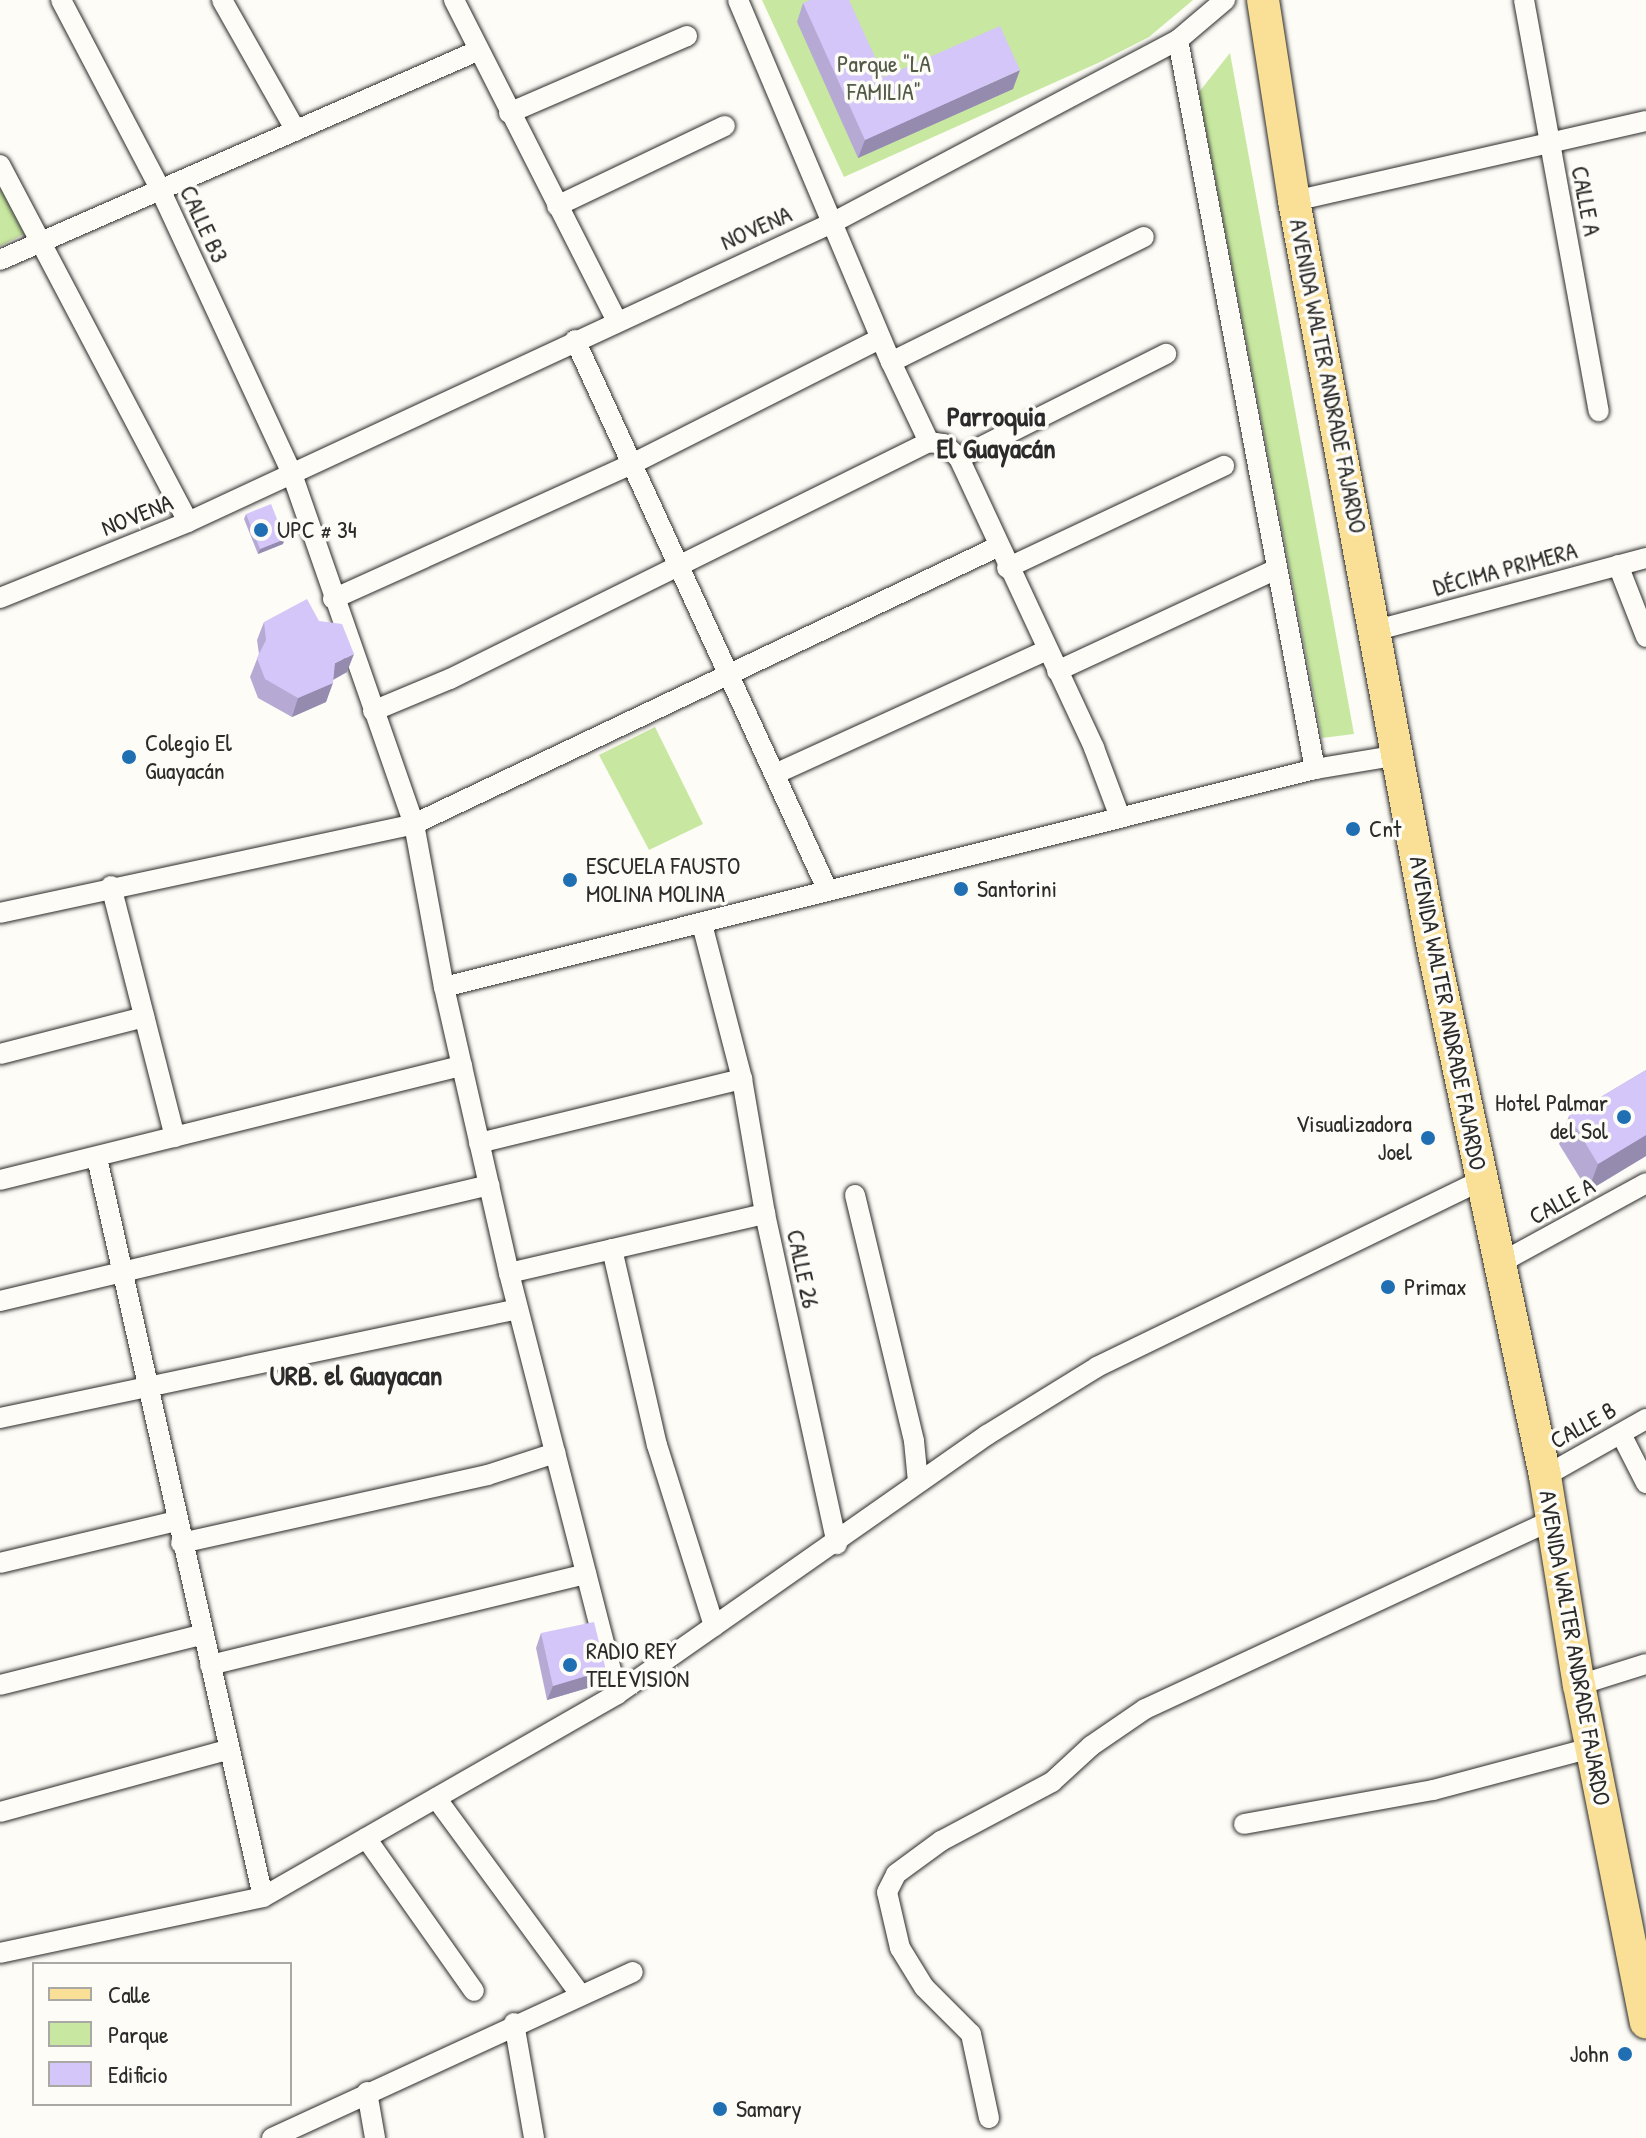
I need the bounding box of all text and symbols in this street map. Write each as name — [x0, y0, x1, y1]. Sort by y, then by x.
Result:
park label: Parque "LA FAMILIA" — [837, 50, 931, 106]
street label: CALLE A — [1565, 164, 1607, 238]
street label: CALLE B3 — [174, 181, 234, 267]
street label: NOVENA — [716, 200, 796, 256]
street label: AVENIDA WALTER ANDRADE FAJARDO — [1283, 216, 1373, 536]
district label: Parroquia El Guayacán — [936, 399, 1056, 465]
street label: NOVENA — [97, 488, 177, 542]
place label: UPC # 34 — [277, 516, 357, 544]
marker: UPC # 34 — [252, 521, 270, 539]
street label: DÉCIMA PRIMERA — [1430, 536, 1580, 602]
place label: Colegio El Guayacán — [145, 729, 232, 785]
marker: Colegio El Guayacán — [120, 748, 138, 766]
place label: Cnt — [1369, 815, 1401, 843]
marker: Cnt — [1344, 820, 1362, 838]
place label: ESCUELA FAUSTO MOLINA MOLINA — [586, 852, 740, 908]
street label: AVENIDA WALTER ANDRADE FAJARDO — [1403, 853, 1493, 1173]
marker: ESCUELA FAUSTO MOLINA MOLINA — [561, 871, 579, 889]
place label: Santorini — [977, 875, 1057, 903]
marker: Santorini — [952, 880, 970, 898]
place label: Hotel Palmar del Sol — [1495, 1089, 1608, 1145]
marker: Hotel Palmar del Sol — [1615, 1108, 1633, 1126]
place label: Visualizadora Joel — [1296, 1110, 1412, 1166]
marker: Visualizadora Joel — [1419, 1129, 1437, 1147]
street label: CALLE A — [1524, 1171, 1600, 1231]
street label: CALLE 26 — [781, 1227, 825, 1311]
place label: Primax — [1404, 1273, 1467, 1301]
marker: Primax — [1379, 1278, 1397, 1296]
district label: URB. el Guayacan — [270, 1358, 442, 1392]
street label: CALLE B — [1545, 1395, 1621, 1455]
street label: AVENIDA WALTER ANDRADE FAJARDO — [1533, 1488, 1617, 1808]
place label: RADIO REY TELEVISION — [586, 1637, 689, 1693]
marker: RADIO REY TELEVISION — [561, 1656, 579, 1674]
legend — [32, 1962, 292, 2106]
text: Calle — [108, 1978, 150, 2010]
text: Parque — [108, 2018, 168, 2050]
place label: John — [1570, 2040, 1609, 2068]
marker: John — [1616, 2045, 1634, 2063]
text: Edificio — [108, 2058, 167, 2090]
place label: Samary — [736, 2095, 802, 2123]
marker: Samary — [711, 2100, 729, 2118]

